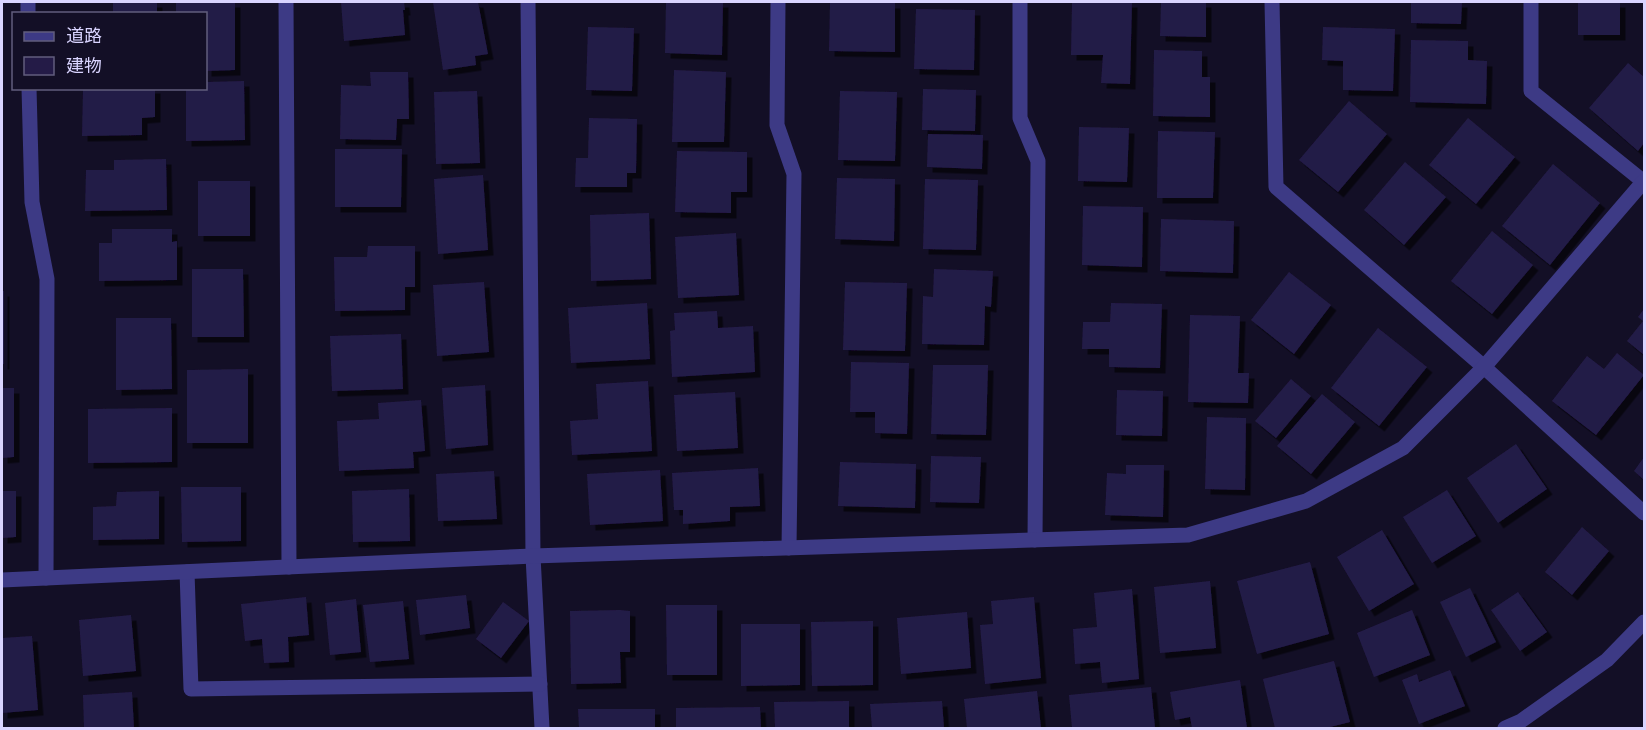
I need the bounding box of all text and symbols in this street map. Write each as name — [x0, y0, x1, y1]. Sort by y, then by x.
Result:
legend — [12, 12, 207, 90]
text: 道路 — [66, 24, 102, 47]
text: 建物 — [66, 54, 102, 77]

